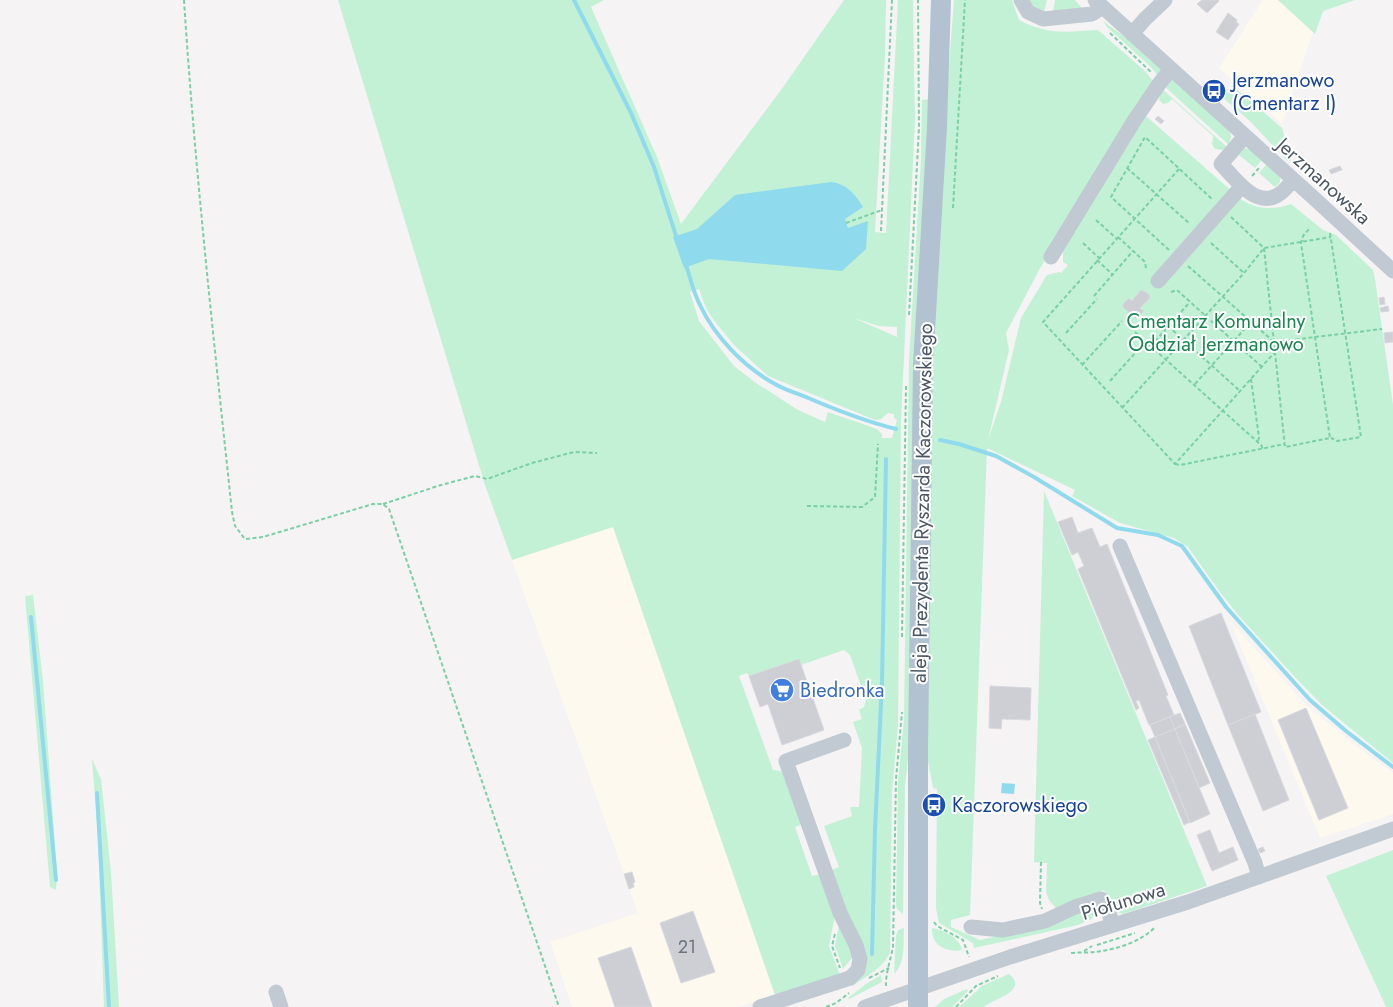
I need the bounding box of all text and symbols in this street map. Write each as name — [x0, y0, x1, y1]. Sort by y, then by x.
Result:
place label: Jerzmanowo (Cmentarz I) — [1229, 66, 1336, 118]
bus stop icon: Jerzmanowo (Cmentarz I) — [1201, 78, 1227, 104]
street label: Jerzmanowska — [1268, 129, 1377, 232]
park label: Cmentarz Komunalny Oddział Jerzmanowo — [1127, 307, 1306, 359]
street label: aleja Prezydenta Ryszarda Kaczorowskiego — [905, 323, 940, 683]
place label: Biedronka — [800, 676, 884, 705]
supermarket icon: Biedronka — [769, 677, 795, 703]
place label: Kaczorowskiego — [952, 791, 1088, 820]
bus stop icon: Kaczorowskiego — [921, 792, 947, 818]
street label: Piołunowa — [1078, 875, 1169, 928]
house number: 21 — [678, 934, 696, 960]

